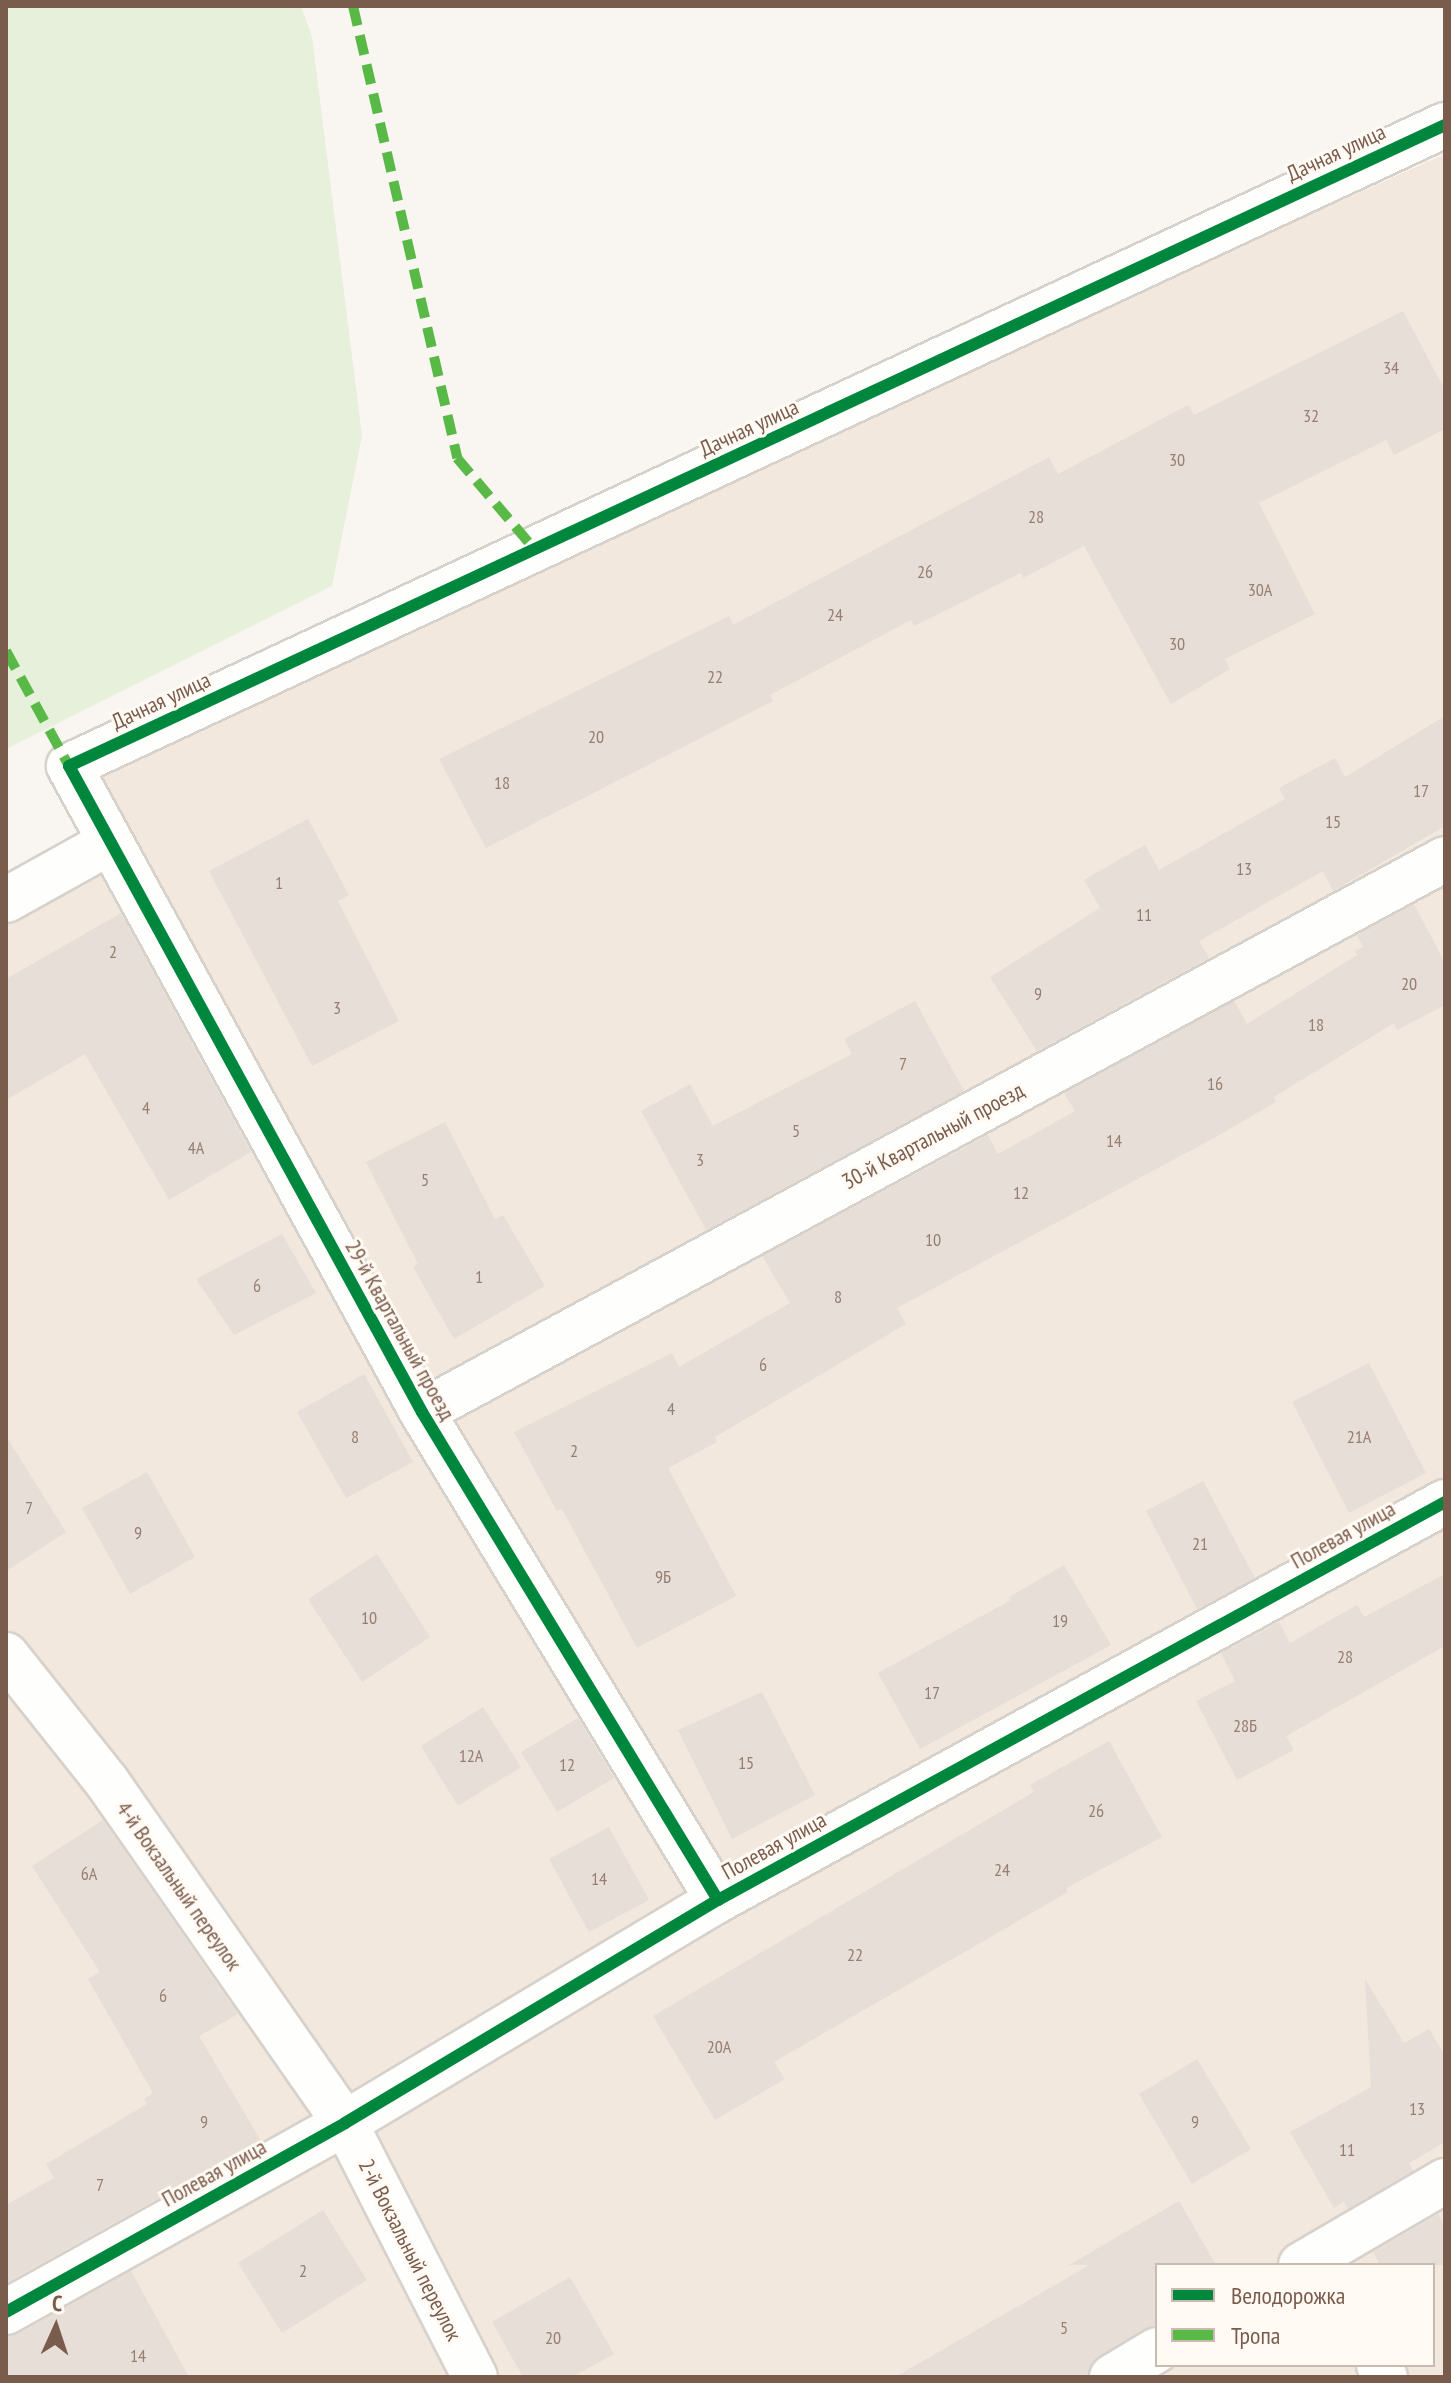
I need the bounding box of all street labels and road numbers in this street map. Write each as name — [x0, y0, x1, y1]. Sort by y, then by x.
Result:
street label: Дачная улица — [1282, 119, 1390, 187]
street label: Дачная улица — [695, 394, 803, 462]
street label: Дачная улица — [107, 667, 215, 735]
street label: 30-й Квартальный проезд — [838, 1077, 1028, 1195]
street label: 29-й Квартальный проезд — [339, 1235, 461, 1425]
street label: Полевая улица — [1286, 1496, 1400, 1574]
street label: 4-й Вокзальный переулок — [111, 1796, 247, 1976]
street label: Полевая улица — [717, 1807, 831, 1885]
street label: Полевая улица — [157, 2134, 271, 2212]
street label: 2-й Вокзальный переулок — [353, 2155, 467, 2345]

